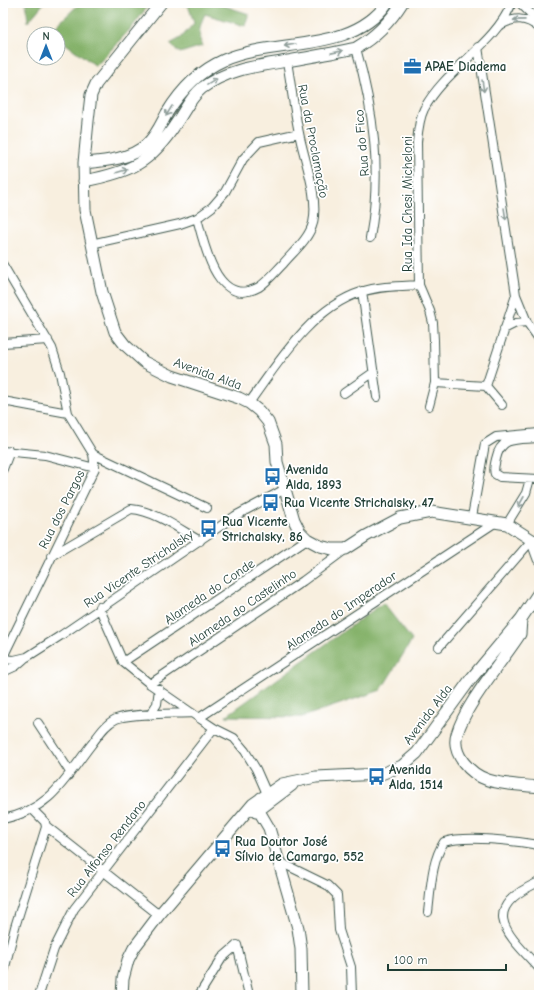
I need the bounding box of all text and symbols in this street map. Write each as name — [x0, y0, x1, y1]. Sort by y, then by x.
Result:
one-way arrow — [513, 16, 526, 23]
north arrow — [26, 26, 66, 66]
text: N — [42, 30, 50, 43]
one-way arrow — [284, 42, 297, 50]
one-way arrow — [330, 47, 343, 55]
office icon: APAE Diadema — [402, 56, 422, 76]
place label: APAE Diadema — [425, 59, 506, 74]
one-way arrow — [206, 78, 218, 86]
one-way arrow — [480, 79, 488, 92]
street label: Rua da Proclamação — [295, 83, 332, 199]
one-way arrow — [165, 105, 173, 116]
street label: Rua do Fico — [351, 109, 372, 177]
street label: Rua Ida Chesi Micheloni — [400, 136, 415, 272]
one-way arrow — [115, 167, 128, 174]
one-way arrow — [501, 207, 509, 220]
street label: Avenida Alda — [172, 354, 244, 393]
place label: Avenida Alda, 1893 — [286, 462, 342, 492]
bus stop icon: Avenida Alda, 1893 — [263, 466, 283, 486]
street label: Rua dos Pargos — [35, 467, 88, 551]
bus stop icon: Rua Vicente Strichalsky, 47 — [261, 492, 281, 512]
place label: Rua Vicente Strichalsky, 47 — [284, 495, 434, 510]
one-way arrow — [516, 496, 524, 508]
place label: Rua Vicente Strichalsky, 86 — [222, 514, 303, 544]
bus stop icon: Rua Vicente Strichalsky, 86 — [199, 518, 219, 538]
street label: Rua Vicente Strichalsky — [81, 526, 196, 611]
street label: Alameda do Conde — [161, 555, 258, 627]
street label: Alameda do Castelinho — [185, 566, 299, 649]
street label: Alameda do Imperador — [283, 567, 400, 653]
street label: Avenida Alda — [400, 681, 455, 747]
place label: Avenida Alda, 1514 — [389, 762, 443, 792]
bus stop icon: Avenida Alda, 1514 — [366, 766, 386, 786]
street label: Rua Alfonso Rendano — [64, 797, 149, 900]
place label: Rua Doutor José Sílvio de Camargo, 552 — [235, 834, 364, 864]
bus stop icon: Rua Doutor José Sílvio de Camargo, 552 — [212, 838, 232, 858]
scale bar — [388, 946, 506, 972]
text: 100 m — [394, 953, 427, 967]

